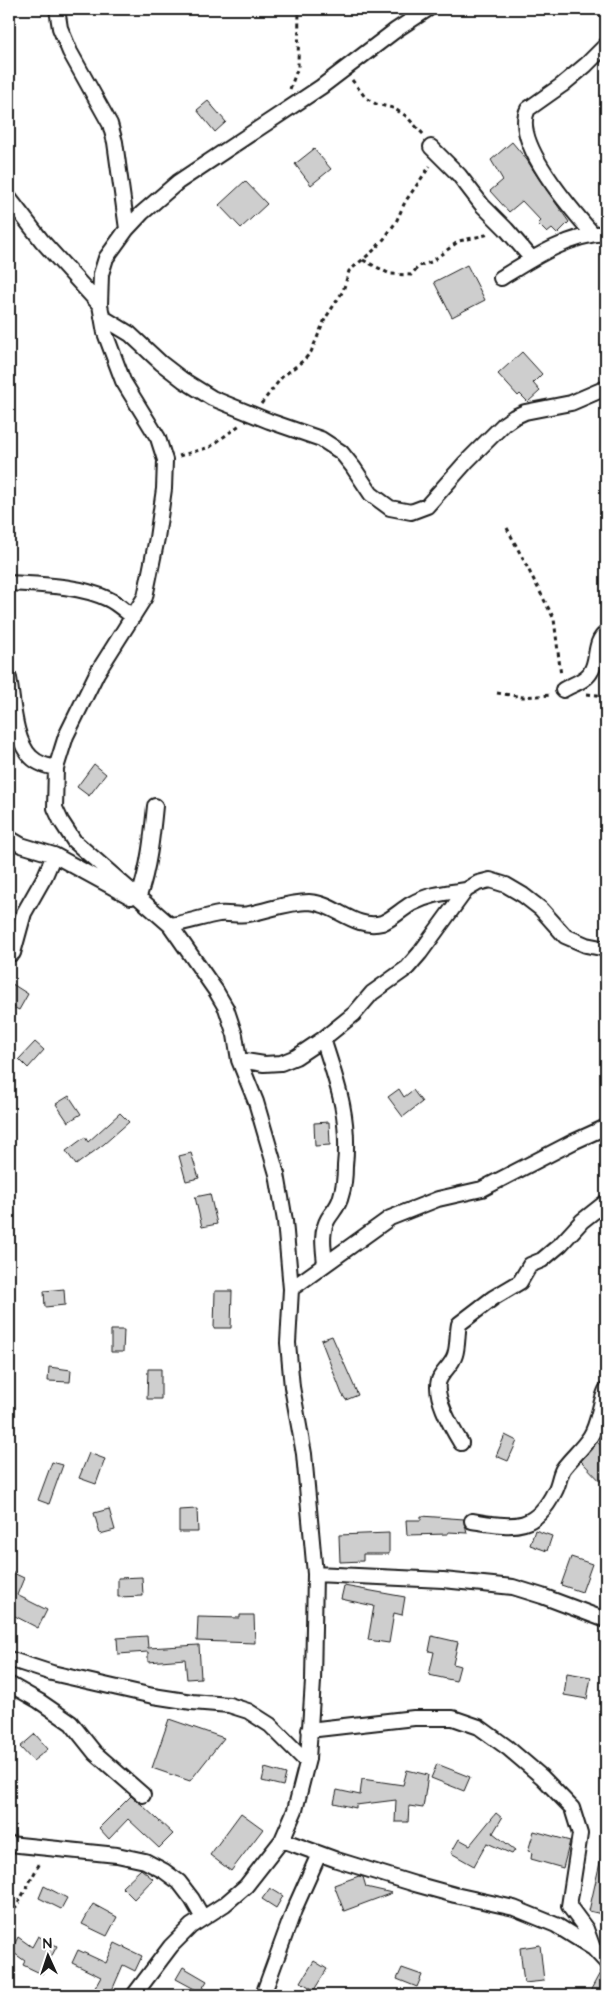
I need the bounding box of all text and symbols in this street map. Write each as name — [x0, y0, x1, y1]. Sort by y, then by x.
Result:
north arrow — [22, 1932, 72, 1982]
text: N — [42, 1934, 52, 1954]

